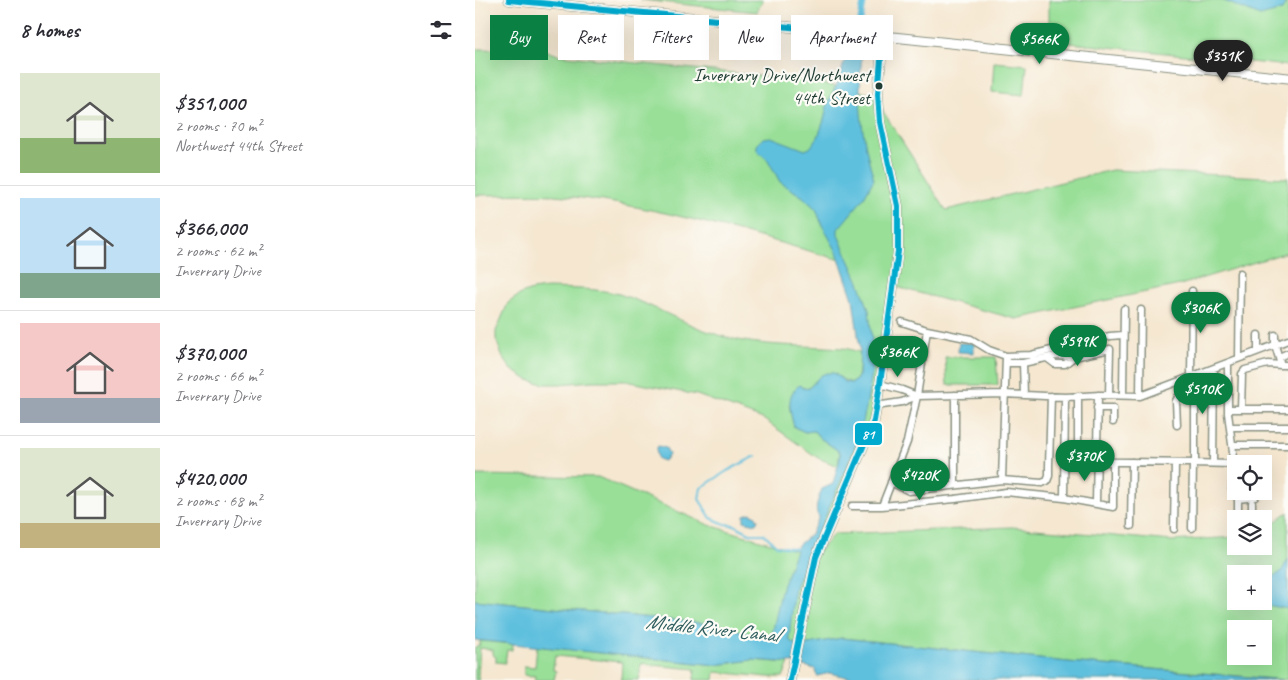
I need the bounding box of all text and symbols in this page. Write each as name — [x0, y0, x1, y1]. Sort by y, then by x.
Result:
chip: Buy — [490, 15, 548, 60]
chip: Rent — [558, 15, 624, 60]
chip: Filters — [634, 15, 709, 60]
chip: New — [719, 15, 781, 60]
chip: Apartment — [791, 15, 893, 60]
icon: filters — [427, 16, 455, 44]
text: 8 homes — [20, 17, 79, 43]
pin: $566K — [1005, 22, 1075, 65]
text: $566K — [1021, 29, 1059, 49]
pin: $351K — [1188, 39, 1258, 82]
text: $351K — [1205, 46, 1241, 66]
place label: Inverrary Drive/Northwest 44th Street — [693, 63, 873, 110]
marker: Inverrary Drive/Northwest 44th Street — [874, 81, 884, 91]
text: $351,000 — [175, 90, 245, 116]
icon: home — [60, 93, 120, 153]
text: 2 rooms · 70 m² — [175, 116, 261, 136]
text: Northwest 44th Street — [175, 136, 302, 156]
text: $366,000 — [175, 215, 246, 241]
icon: home — [60, 218, 120, 278]
text: 2 rooms · 62 m² — [175, 241, 261, 261]
text: Inverrary Drive — [175, 261, 261, 281]
pin: $306K — [1166, 292, 1236, 334]
text: $306K — [1182, 298, 1220, 318]
pin: $599K — [1043, 324, 1113, 367]
text: $599K — [1060, 331, 1096, 351]
pin: $366K — [863, 336, 933, 378]
text: $370,000 — [175, 340, 245, 366]
text: $366K — [879, 342, 917, 362]
icon: home — [60, 343, 120, 403]
text: 2 rooms · 66 m² — [175, 366, 261, 386]
pin: $510K — [1168, 372, 1238, 415]
text: $510K — [1185, 379, 1221, 399]
text: Inverrary Drive — [175, 386, 261, 406]
line badge: 81 — [854, 422, 883, 446]
text: 81 — [862, 426, 876, 443]
pin: $370K — [1050, 440, 1120, 482]
text: $370K — [1067, 446, 1103, 466]
map controls — [1227, 455, 1272, 665]
button: locate — [1227, 455, 1272, 500]
pin: $420K — [885, 458, 955, 501]
text: $420,000 — [175, 465, 245, 491]
text: $420K — [902, 465, 938, 485]
icon: home — [60, 468, 120, 528]
text: 2 rooms · 68 m² — [175, 491, 261, 511]
button: layers — [1227, 510, 1272, 555]
text: Inverrary Drive — [175, 511, 261, 531]
button: + — [1227, 565, 1272, 610]
water label: Middle River Canal — [645, 608, 787, 649]
button: − — [1227, 620, 1272, 665]

